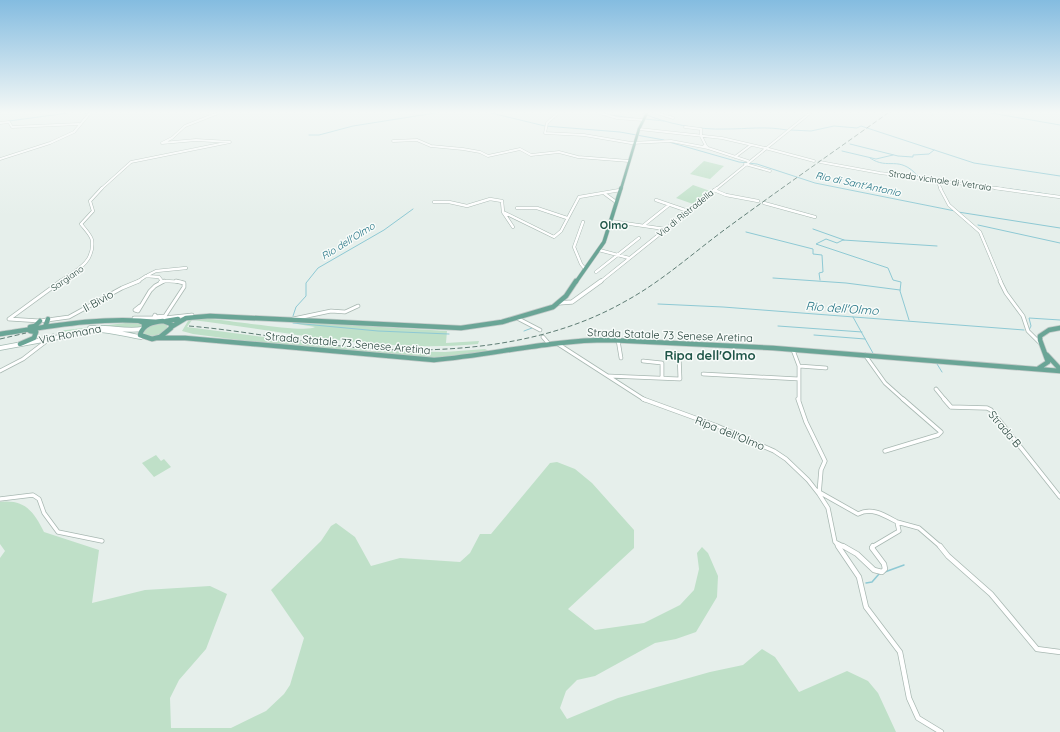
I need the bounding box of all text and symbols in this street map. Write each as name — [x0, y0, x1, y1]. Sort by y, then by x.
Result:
street label: Strada vicinale di Vetraia — [888, 167, 992, 193]
water label: Rio di Sant'Antonio — [814, 169, 903, 200]
street label: Via di Ristradella — [654, 187, 716, 239]
district label: Olmo — [600, 218, 628, 232]
water label: Rio dell'Olmo — [319, 219, 378, 263]
street label: Sargiano — [48, 263, 86, 293]
street label: Il Bivio — [80, 287, 116, 315]
water label: Rio dell'Olmo — [805, 298, 880, 318]
street label: Via Romana — [38, 321, 102, 347]
street label: Strada Statale 73 Senese Aretina — [587, 325, 753, 345]
street label: Strada Statale 73 Senese Aretina — [265, 329, 431, 357]
district label: Ripa dell'Olmo — [664, 347, 756, 363]
street label: Strada B — [985, 408, 1025, 450]
street label: Ripa dell'Olmo — [693, 413, 767, 453]

